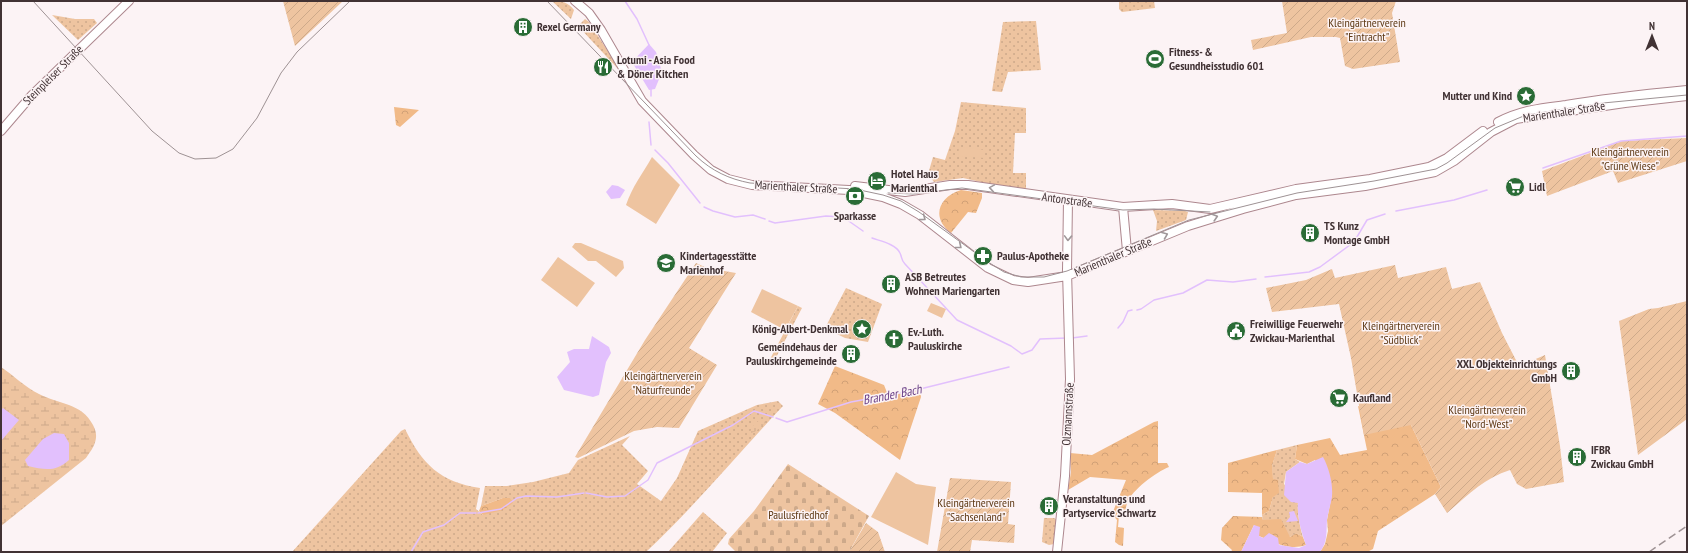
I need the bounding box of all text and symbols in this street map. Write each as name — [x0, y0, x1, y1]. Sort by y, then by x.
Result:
park label: Kleingärtnerverein "Eintracht" — [1328, 15, 1406, 44]
building icon: Rexel Germany — [512, 16, 534, 38]
north arrow — [1632, 16, 1672, 56]
place label: Rexel Germany — [537, 19, 601, 34]
text: N — [1649, 19, 1655, 33]
street label: Steinpleiser Straße — [19, 41, 86, 108]
place label: Fitness- & Gesundheisstudio 601 — [1169, 44, 1264, 73]
sports icon: Fitness- & Gesundheisstudio 601 — [1144, 48, 1166, 70]
place label: Lotumi - Asia Food & Döner Kitchen — [617, 52, 695, 81]
restaurant icon: Lotumi - Asia Food & Döner Kitchen — [592, 56, 614, 78]
place icon: Mutter und Kind — [1515, 85, 1537, 107]
place label: Mutter und Kind — [1442, 88, 1512, 103]
street label: Marienthaler Straße — [1522, 98, 1606, 125]
park label: Kleingärtnerverein "Grüne Wiese" — [1591, 144, 1669, 173]
place label: Hotel Haus Marienthal — [891, 166, 938, 195]
hotel icon: Hotel Haus Marienthal — [866, 170, 888, 192]
supermarket icon: Lidl — [1504, 176, 1526, 198]
street label: Marienthaler Straße — [754, 177, 838, 196]
place label: Lidl — [1529, 179, 1545, 194]
one-way arrow — [989, 184, 996, 193]
bank icon: Sparkasse — [844, 185, 866, 207]
street label: Antonstraße — [1041, 189, 1093, 210]
place label: Sparkasse — [834, 208, 876, 223]
one-way arrow — [919, 213, 926, 220]
one-way arrow — [1212, 213, 1219, 222]
place label: TS Kunz Montage GmbH — [1324, 218, 1390, 247]
building icon: TS Kunz Montage GmbH — [1299, 222, 1321, 244]
one-way arrow — [1161, 232, 1169, 240]
street label: Marienthaler Straße — [1072, 233, 1154, 280]
one-way arrow — [1064, 235, 1072, 241]
one-way arrow — [955, 241, 962, 248]
pharmacy icon: Paulus-Apotheke — [972, 245, 994, 267]
place label: Kindertagesstätte Marienhof — [680, 248, 756, 277]
place label: Paulus-Apotheke — [997, 248, 1069, 263]
school or university icon: Kindertagesstätte Marienhof — [655, 252, 677, 274]
place label: ASB Betreutes Wohnen Mariengarten — [904, 269, 1000, 298]
building icon: ASB Betreutes Wohnen Mariengarten — [880, 273, 902, 295]
place label: Freiwillige Feuerwehr Zwickau-Marienthal — [1250, 316, 1343, 345]
place icon: König-Albert-Denkmal — [851, 318, 873, 340]
park label: Kleingärtnerverein "Südblick" — [1362, 318, 1440, 347]
public building icon: Freiwillige Feuerwehr Zwickau-Marienthal — [1225, 320, 1247, 342]
place label: König-Albert-Denkmal — [752, 321, 848, 336]
place label: Ev.-Luth. Pauluskirche — [908, 324, 962, 353]
church icon: Ev.-Luth. Pauluskirche — [883, 328, 905, 350]
place label: Gemeindehaus der Pauluskirchgemeinde — [746, 339, 837, 368]
building icon: Gemeindehaus der Pauluskirchgemeinde — [840, 343, 862, 365]
place label: XXL Objekteinrichtungs GmbH — [1457, 356, 1557, 385]
building icon: XXL Objekteinrichtungs GmbH — [1560, 360, 1582, 382]
park label: Kleingärtnerverein "Naturfreunde" — [624, 368, 702, 397]
water label: Brander Bach — [861, 380, 924, 409]
street label: Olzmannstraße — [1058, 382, 1077, 446]
supermarket icon: Kaufland — [1328, 387, 1350, 409]
place label: Kaufland — [1353, 390, 1391, 405]
park label: Kleingärtnerverein "Nord-West" — [1448, 402, 1526, 431]
place label: IFBR Zwickau GmbH — [1591, 442, 1654, 471]
building icon: IFBR Zwickau GmbH — [1566, 446, 1588, 468]
place label: Veranstaltungs und Partyservice Schwartz — [1062, 491, 1157, 520]
park label: Kleingärtnerverein "Sachsenland" — [937, 495, 1015, 524]
building icon: Veranstaltungs und Partyservice Schwartz — [1038, 495, 1060, 517]
park label: Paulusfriedhof — [768, 507, 829, 522]

